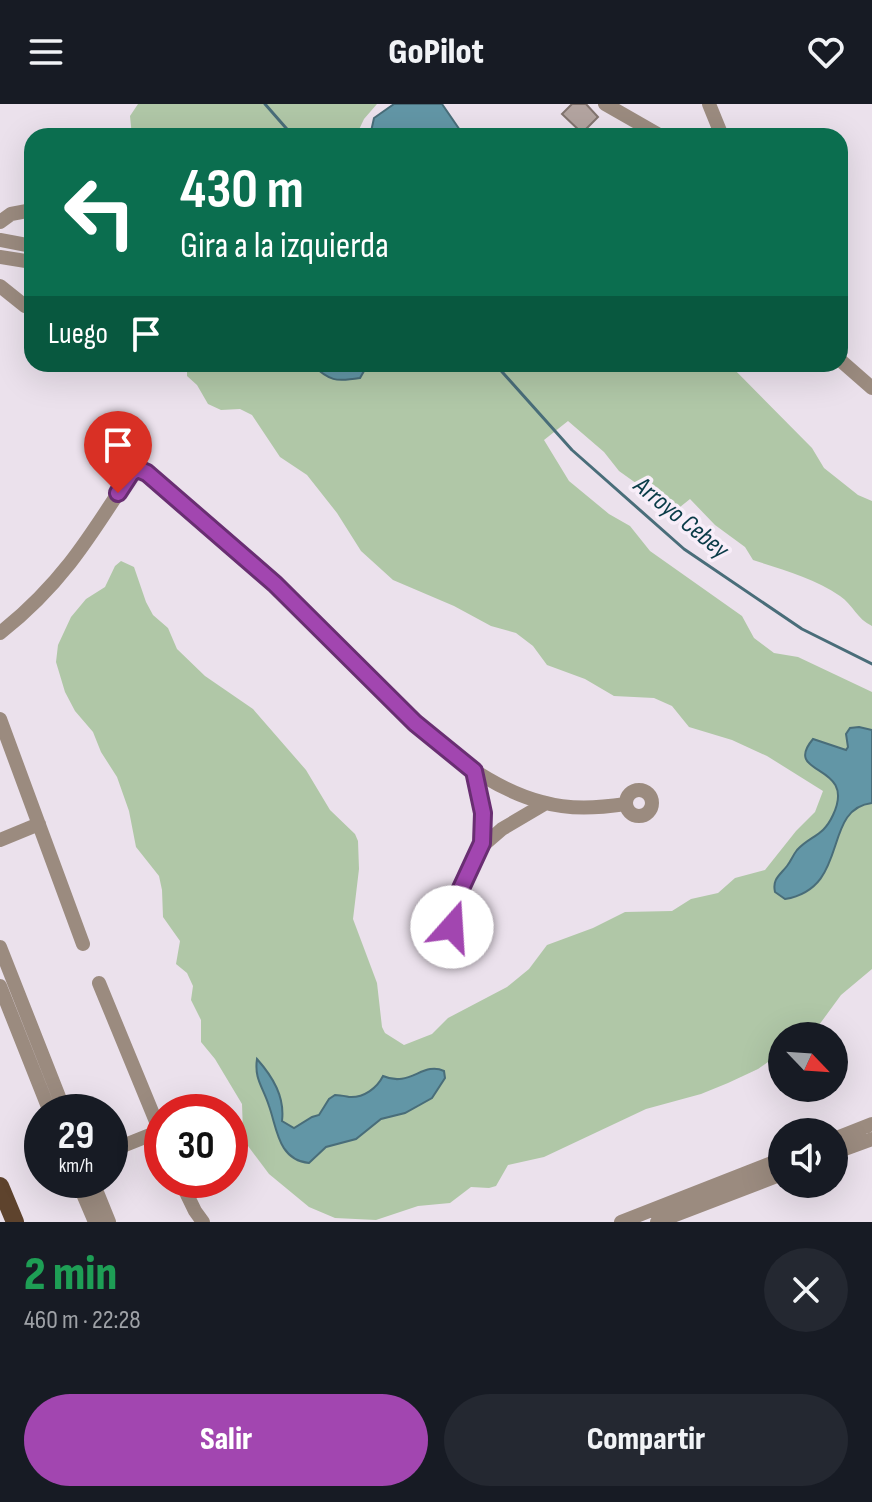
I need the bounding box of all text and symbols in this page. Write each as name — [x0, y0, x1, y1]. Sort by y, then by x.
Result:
icon: menu — [24, 30, 68, 74]
icon: heart — [804, 30, 848, 74]
text: GoPilot — [388, 31, 484, 74]
text: 430 m — [180, 157, 304, 224]
icon: left — [48, 160, 152, 264]
text: Gira a la izquierda — [180, 225, 389, 268]
icon: arrive — [124, 312, 168, 356]
text: Luego — [48, 316, 108, 352]
pin — [84, 411, 152, 493]
icon: arrive — [96, 423, 140, 467]
water label: Arroyo Cebey — [627, 470, 735, 566]
position arrow — [410, 885, 494, 969]
north arrow — [768, 1022, 848, 1102]
map controls — [768, 1022, 848, 1198]
speed limit sign: 30 — [144, 1094, 248, 1198]
text: 29 — [58, 1112, 94, 1160]
button: sound — [768, 1118, 848, 1198]
text: km/h — [59, 1154, 93, 1178]
text: 2 min — [24, 1246, 117, 1303]
button: close — [764, 1248, 848, 1332]
text: 460 m · 22:28 — [24, 1305, 141, 1336]
button: Salir — [24, 1394, 428, 1486]
button: Compartir — [444, 1394, 848, 1486]

